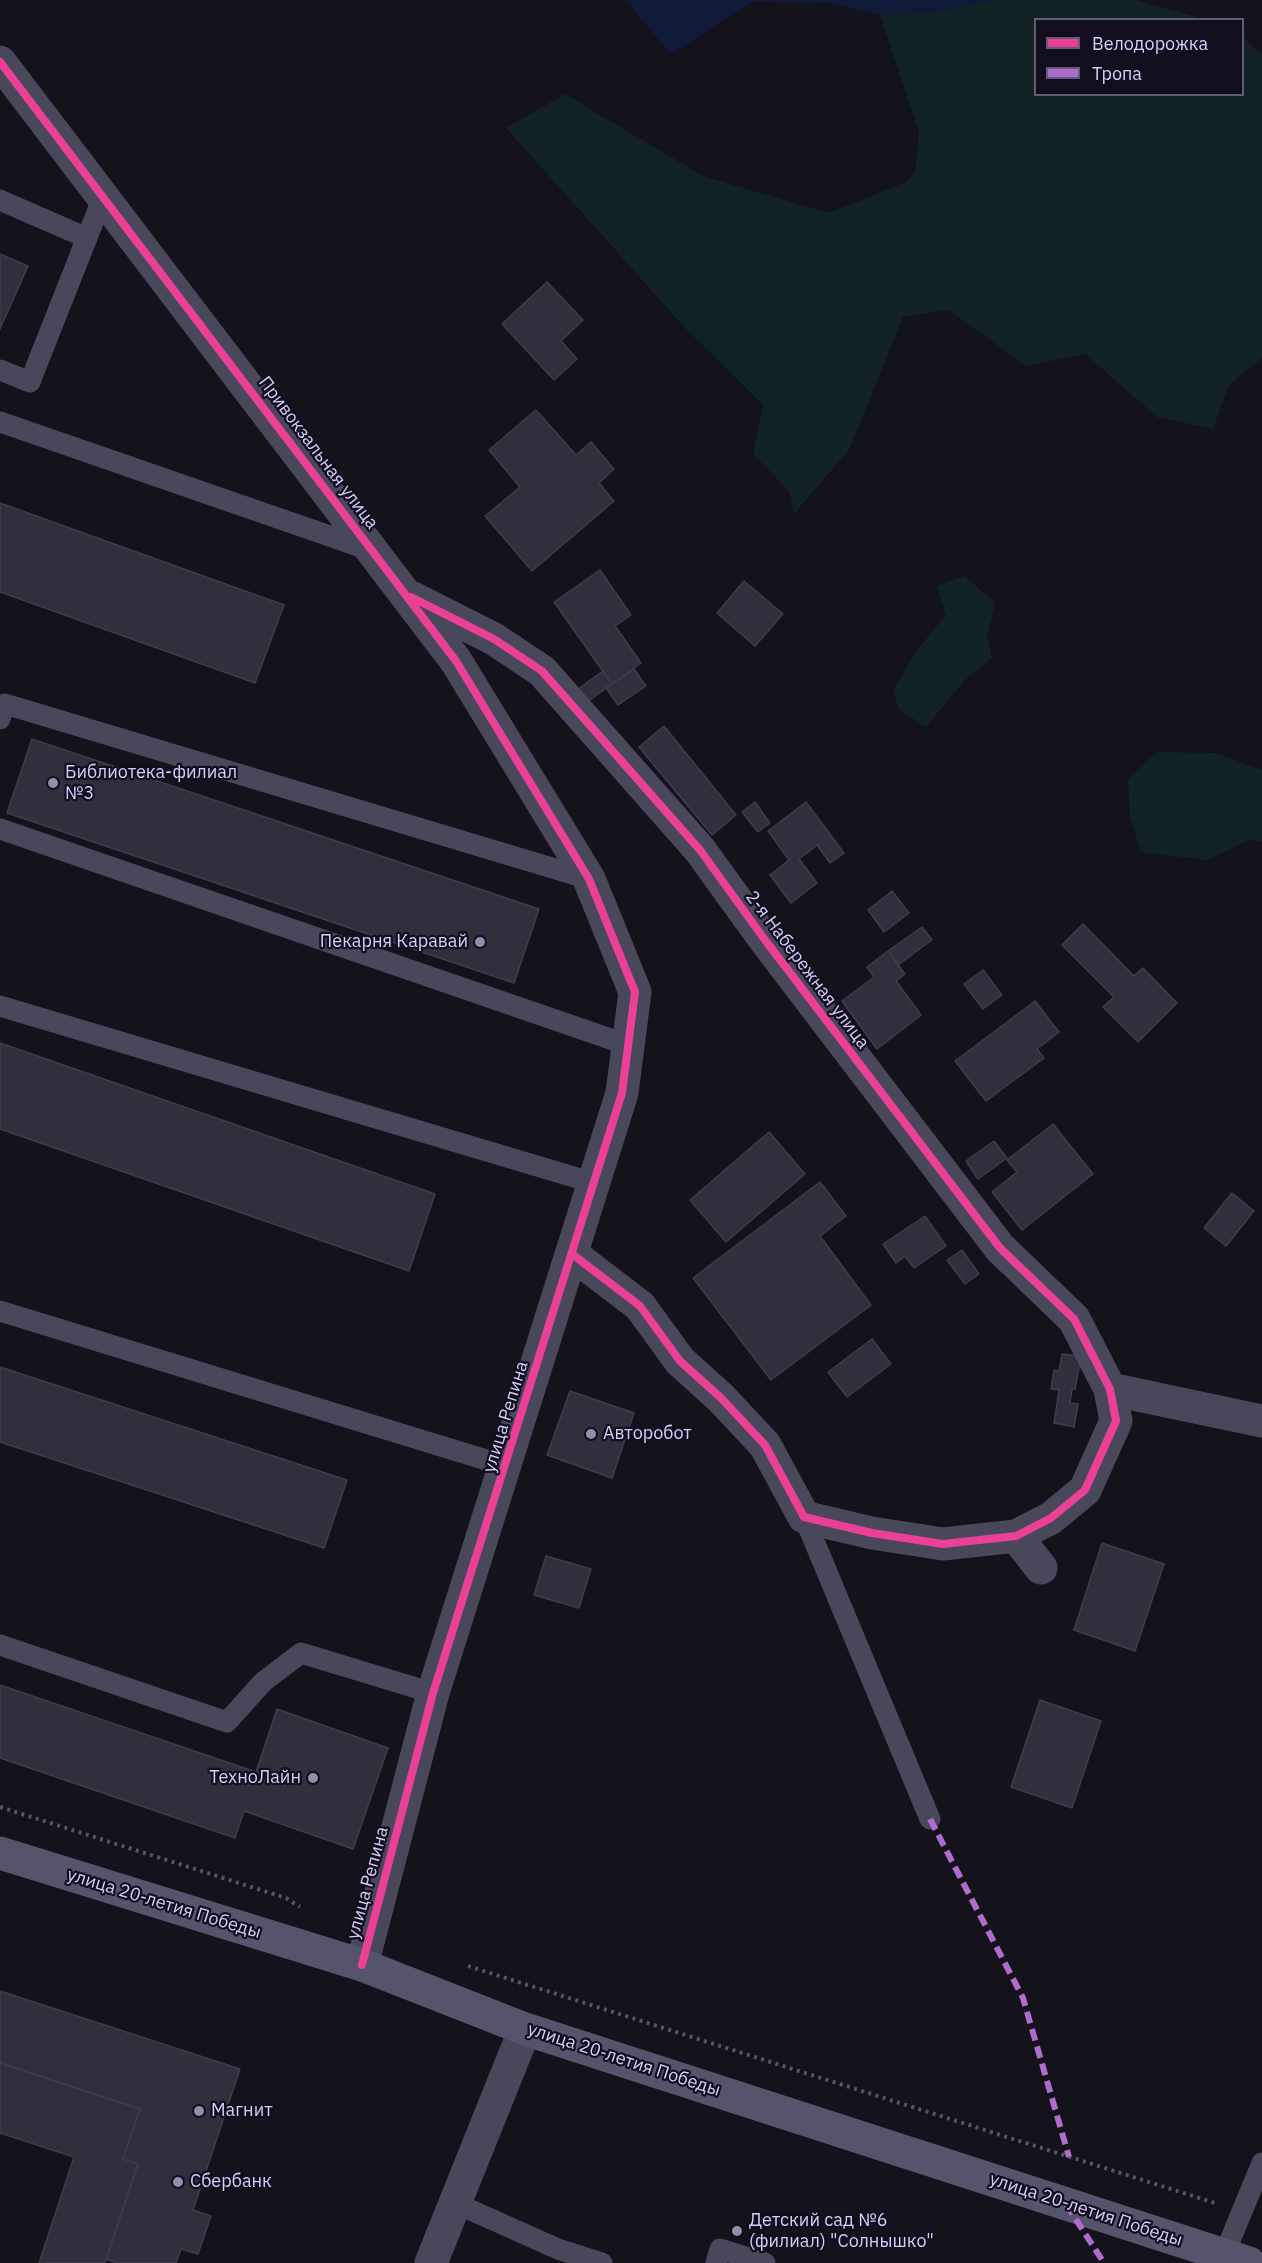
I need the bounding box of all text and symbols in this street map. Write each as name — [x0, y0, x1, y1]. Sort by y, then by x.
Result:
legend — [1034, 18, 1244, 96]
text: Велодорожка — [1092, 32, 1208, 55]
text: Тропа — [1092, 62, 1142, 85]
street label: Привокзальная улица — [254, 372, 382, 534]
place label: Библиотека-филиал №3 — [65, 762, 237, 804]
marker: Библиотека-филиал №3 — [46, 776, 60, 790]
street label: 2-я Набережная улица — [741, 887, 873, 1053]
place label: Пекарня Каравай — [320, 931, 468, 953]
marker: Пекарня Каравай — [473, 935, 487, 949]
street label: улица Репина — [479, 1359, 533, 1475]
place label: Авторобот — [603, 1423, 692, 1445]
marker: Авторобот — [584, 1427, 598, 1441]
place label: ТехноЛайн — [209, 1767, 301, 1789]
marker: ТехноЛайн — [306, 1771, 320, 1785]
street label: улица Репина — [343, 1824, 393, 1942]
street label: улица 20-летия Победы — [64, 1864, 264, 1944]
street label: улица 20-летия Победы — [525, 2019, 723, 2101]
place label: Магнит — [211, 2100, 273, 2122]
marker: Магнит — [192, 2104, 206, 2118]
street label: улица 20-летия Победы — [987, 2169, 1185, 2251]
place label: Сбербанк — [190, 2171, 272, 2193]
marker: Сбербанк — [171, 2175, 185, 2189]
place label: Детский сад №6 (филиал) "Солнышко" — [749, 2210, 934, 2252]
marker: Детский сад №6 (филиал) "Солнышко" — [730, 2224, 744, 2238]

